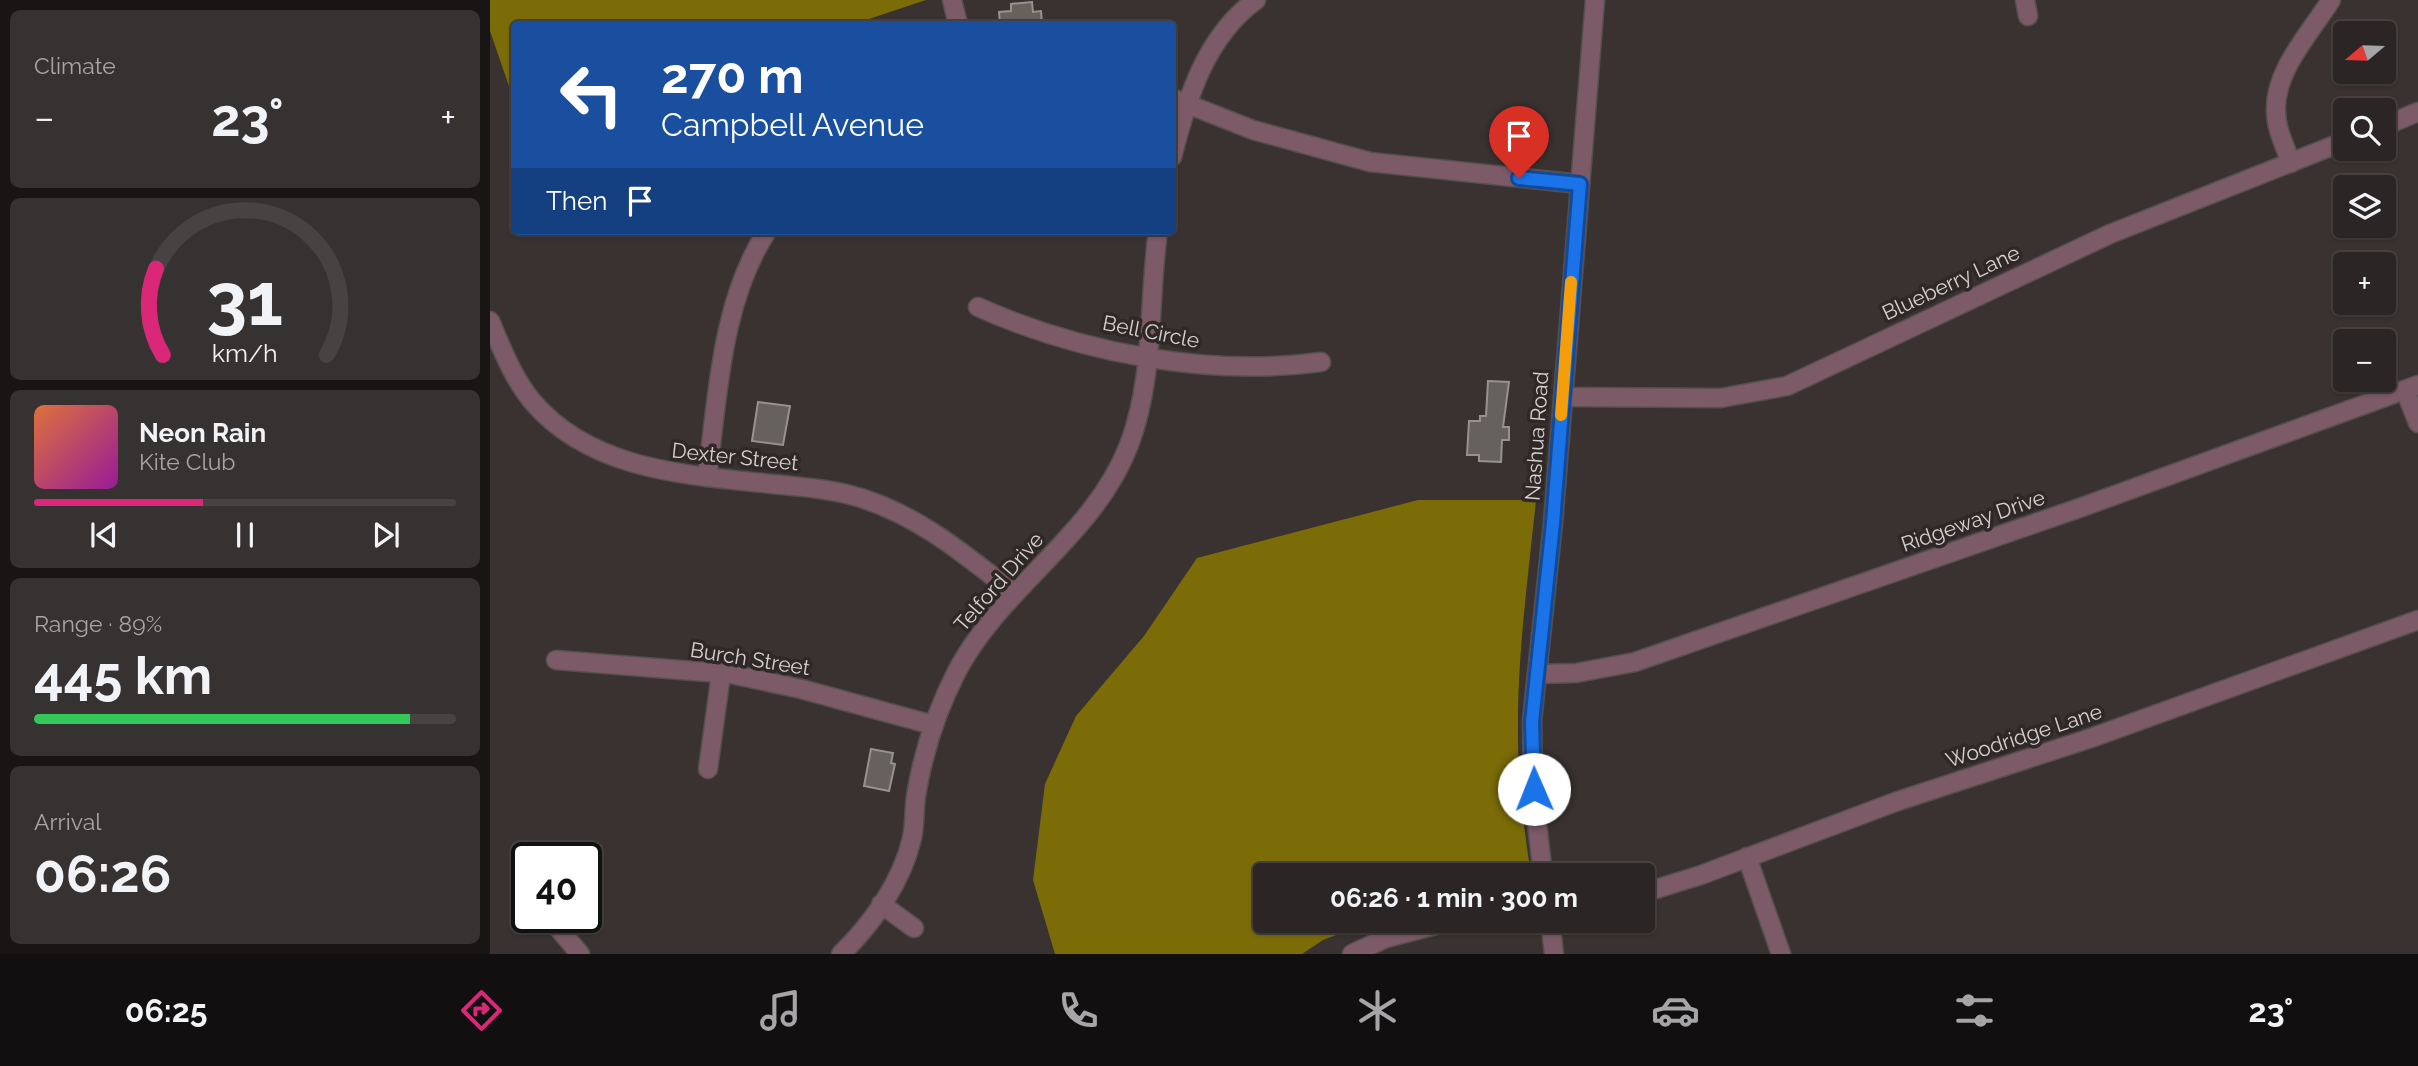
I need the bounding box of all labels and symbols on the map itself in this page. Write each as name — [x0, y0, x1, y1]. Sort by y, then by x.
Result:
north arrow — [2333, 21, 2396, 84]
pin — [1489, 106, 1549, 178]
street label: Blueberry Lane — [1878, 240, 2024, 325]
street label: Bell Circle — [1101, 310, 1202, 353]
street label: Nashua Road — [1520, 370, 1553, 501]
street label: Dexter Street — [671, 437, 800, 476]
street label: Ridgeway Drive — [1898, 484, 2048, 557]
street label: Telford Drive — [949, 527, 1048, 636]
street label: Burch Street — [688, 637, 812, 680]
street label: Woodridge Lane — [1943, 699, 2105, 773]
position arrow — [1497, 752, 1571, 826]
speed limit sign: 40 — [511, 842, 602, 933]

